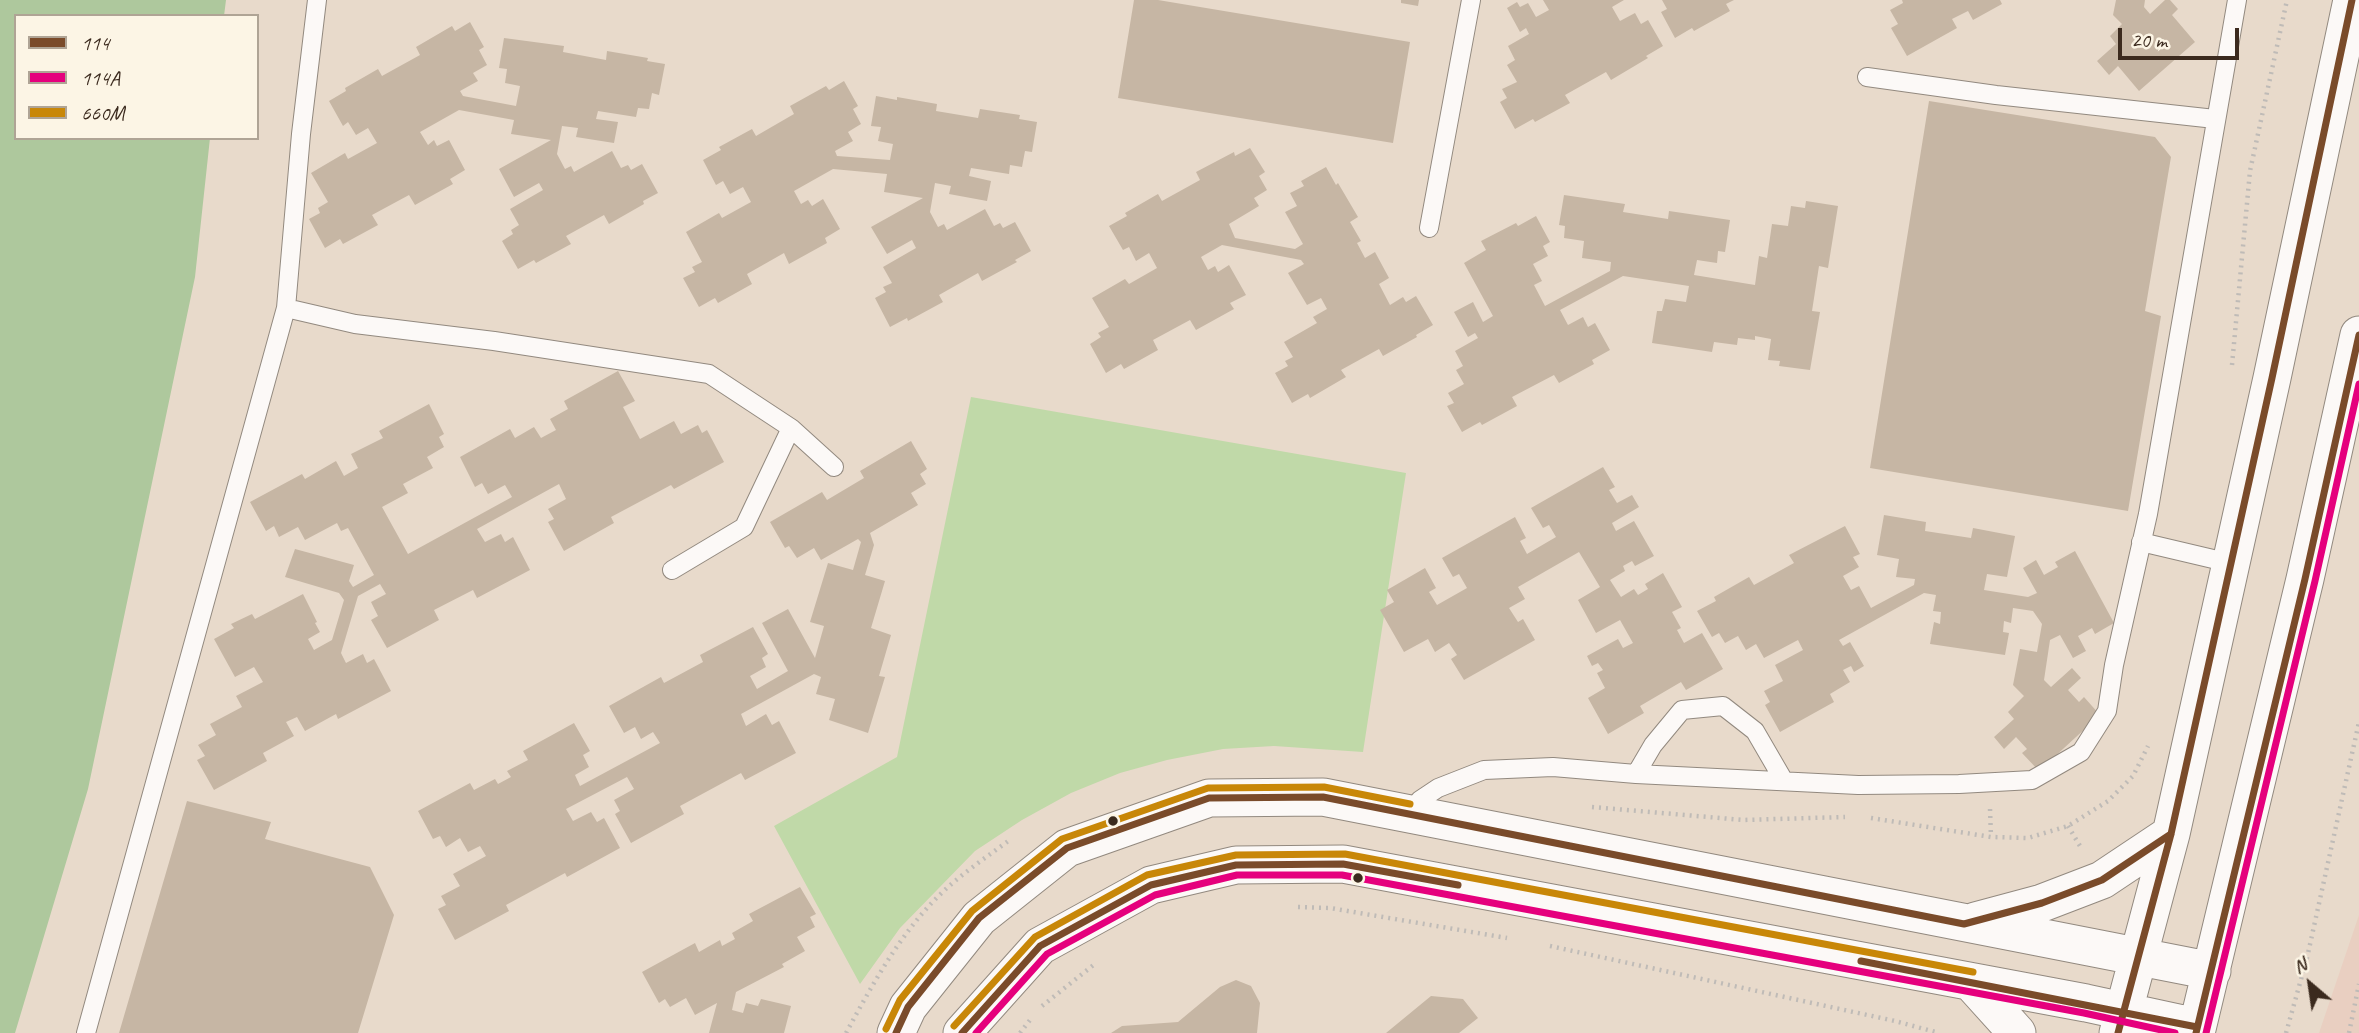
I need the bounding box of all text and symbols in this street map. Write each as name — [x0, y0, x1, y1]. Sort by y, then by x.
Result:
legend — [14, 14, 259, 140]
scale bar — [2121, 14, 2242, 58]
text: 20 m — [2131, 27, 2167, 53]
text: 114 — [81, 30, 109, 56]
text: 114A — [81, 65, 120, 91]
text: 660M — [81, 100, 124, 126]
unlabelled marker — [1106, 814, 1120, 828]
unlabelled marker — [1351, 871, 1365, 885]
north arrow — [2275, 949, 2345, 1019]
text: N — [2289, 952, 2311, 979]

